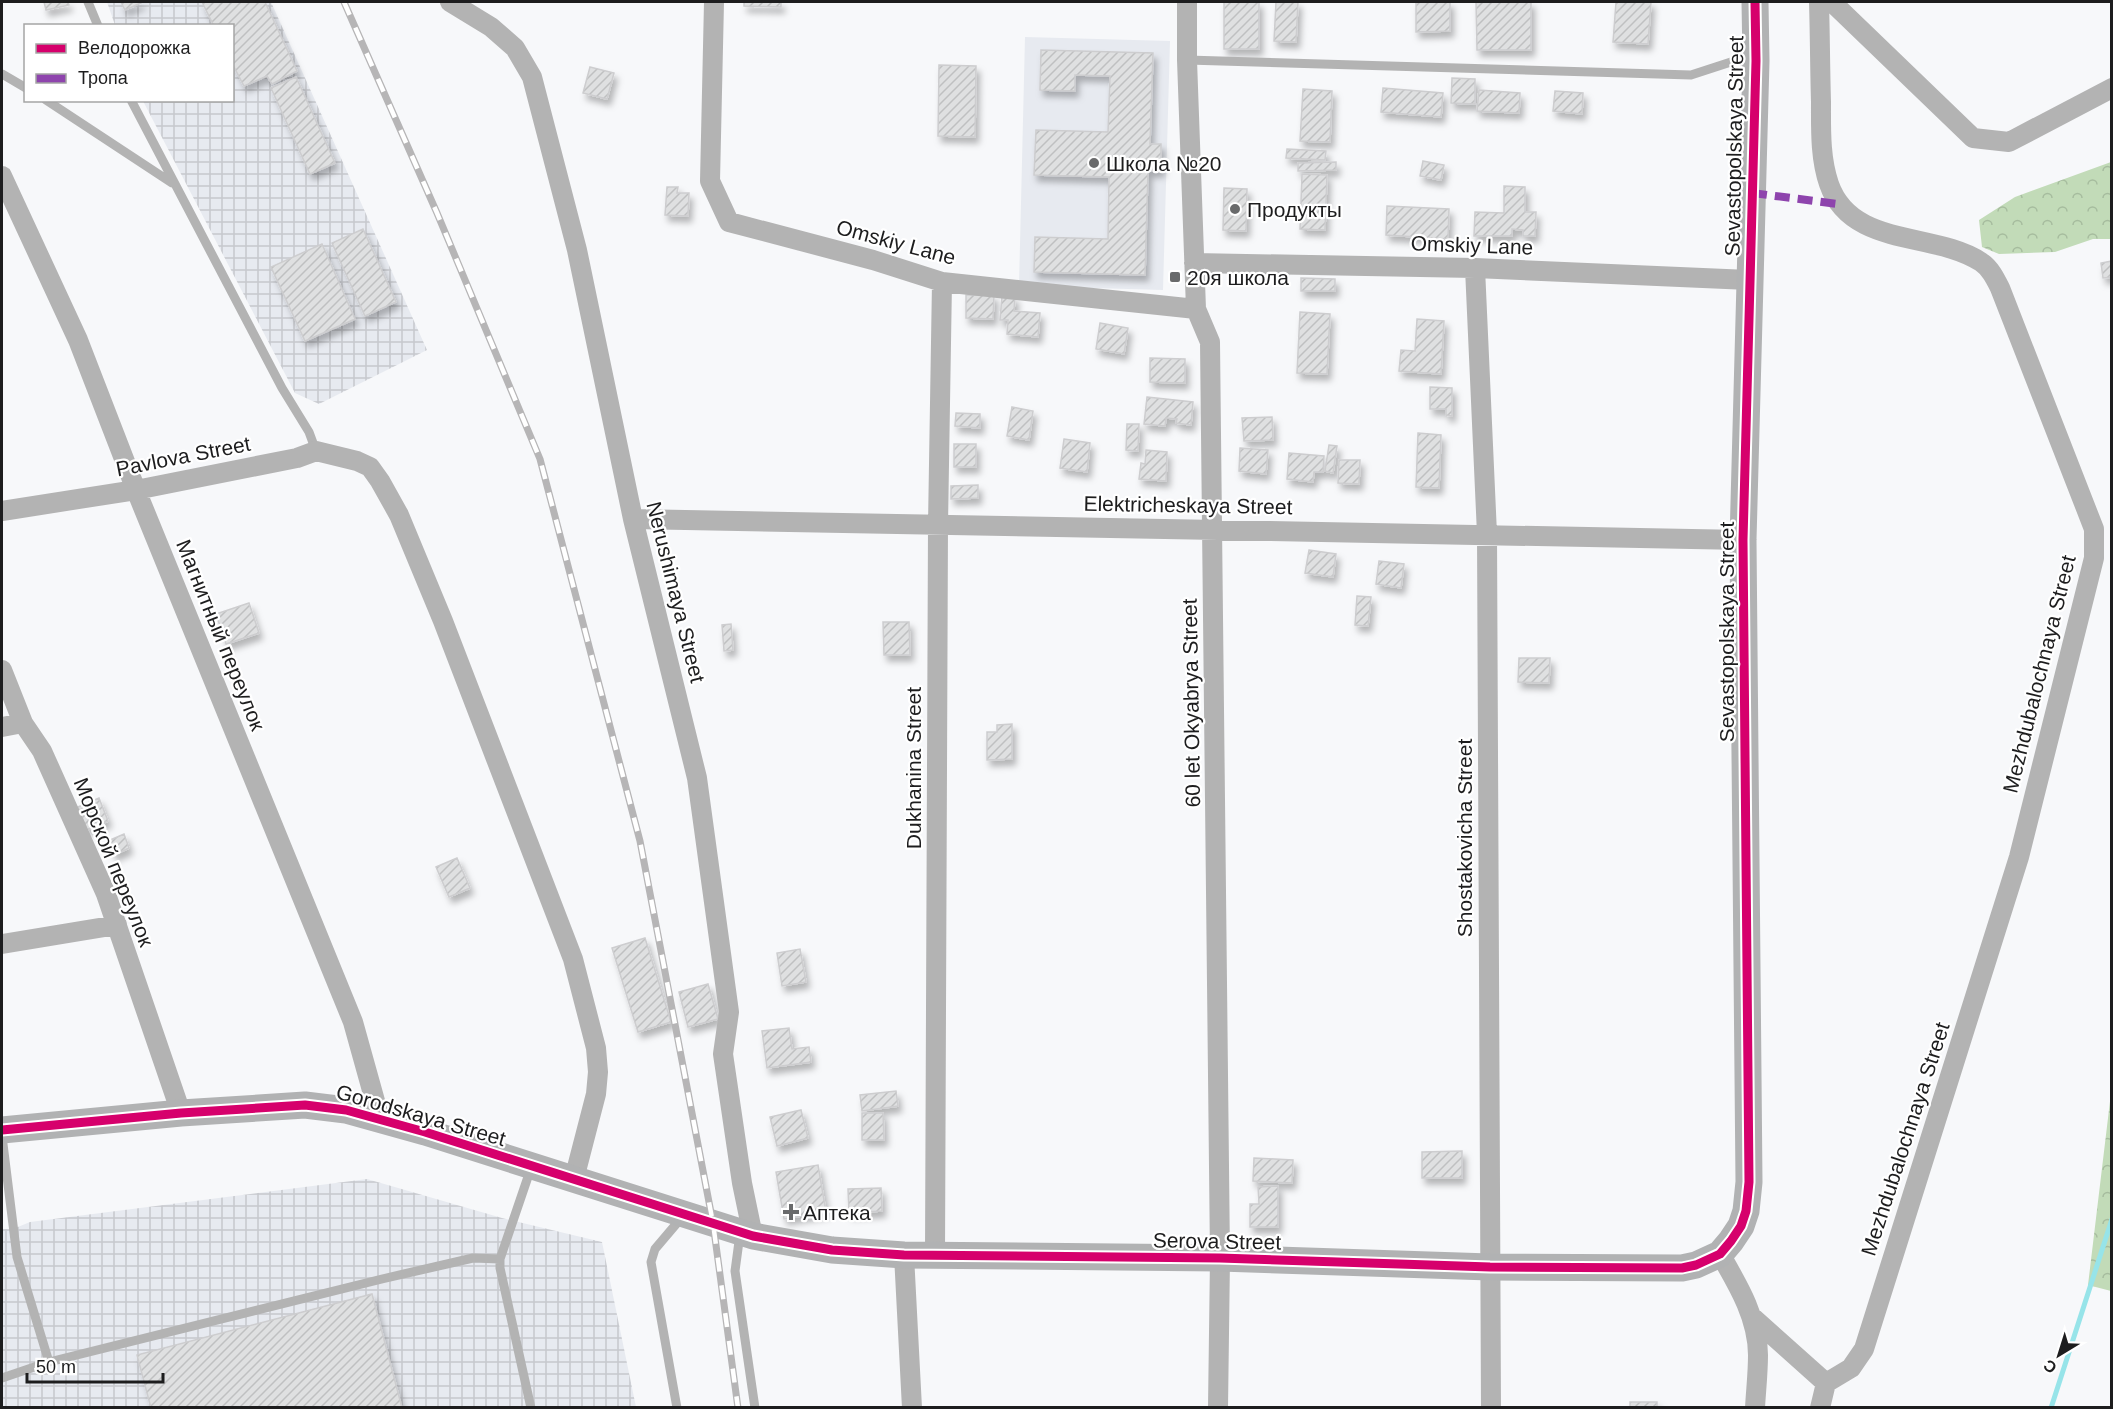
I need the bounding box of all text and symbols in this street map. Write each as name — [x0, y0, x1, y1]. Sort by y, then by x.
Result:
legend — [24, 24, 234, 102]
street label: Sevastopolskaya Street — [1721, 35, 1747, 256]
text: Велодорожка — [78, 38, 191, 58]
text: Тропа — [78, 68, 129, 88]
place label: Школа №20 — [1106, 152, 1222, 175]
marker: Школа №20 — [1087, 156, 1101, 170]
place label: Продукты — [1247, 198, 1342, 221]
marker: Продукты — [1228, 202, 1242, 216]
street label: Omskiy Lane — [834, 215, 958, 269]
street label: Omskiy Lane — [1410, 231, 1534, 259]
place label: 20я школа — [1187, 266, 1289, 289]
marker: 20я школа — [1168, 270, 1182, 284]
street label: Pavlova Street — [114, 432, 252, 480]
street label: Elektricheskaya Street — [1083, 492, 1293, 518]
street label: Nerushimaya Street — [642, 499, 710, 685]
street label: Sevastopolskaya Street — [1715, 522, 1738, 742]
street label: Магнитный переулок — [172, 536, 270, 735]
street label: Mezhdubalochnaya Street — [1998, 553, 2080, 795]
street label: 60 let Okyabrya Street — [1178, 598, 1204, 808]
street label: Dukhanina Street — [902, 687, 925, 849]
street label: Shostakovicha Street — [1453, 739, 1476, 937]
street label: Морской переулок — [70, 774, 159, 950]
street label: Mezhdubalochnaya Street — [1856, 1019, 1954, 1259]
street label: Gorodskaya Street — [334, 1080, 508, 1150]
place label: Аптека — [803, 1201, 871, 1224]
marker: Аптека — [784, 1205, 798, 1219]
street label: Serova Street — [1153, 1228, 1282, 1254]
north arrow — [2029, 1325, 2089, 1385]
scale bar — [27, 1346, 164, 1384]
text: С — [2040, 1356, 2060, 1377]
text: 50 m — [36, 1357, 76, 1377]

